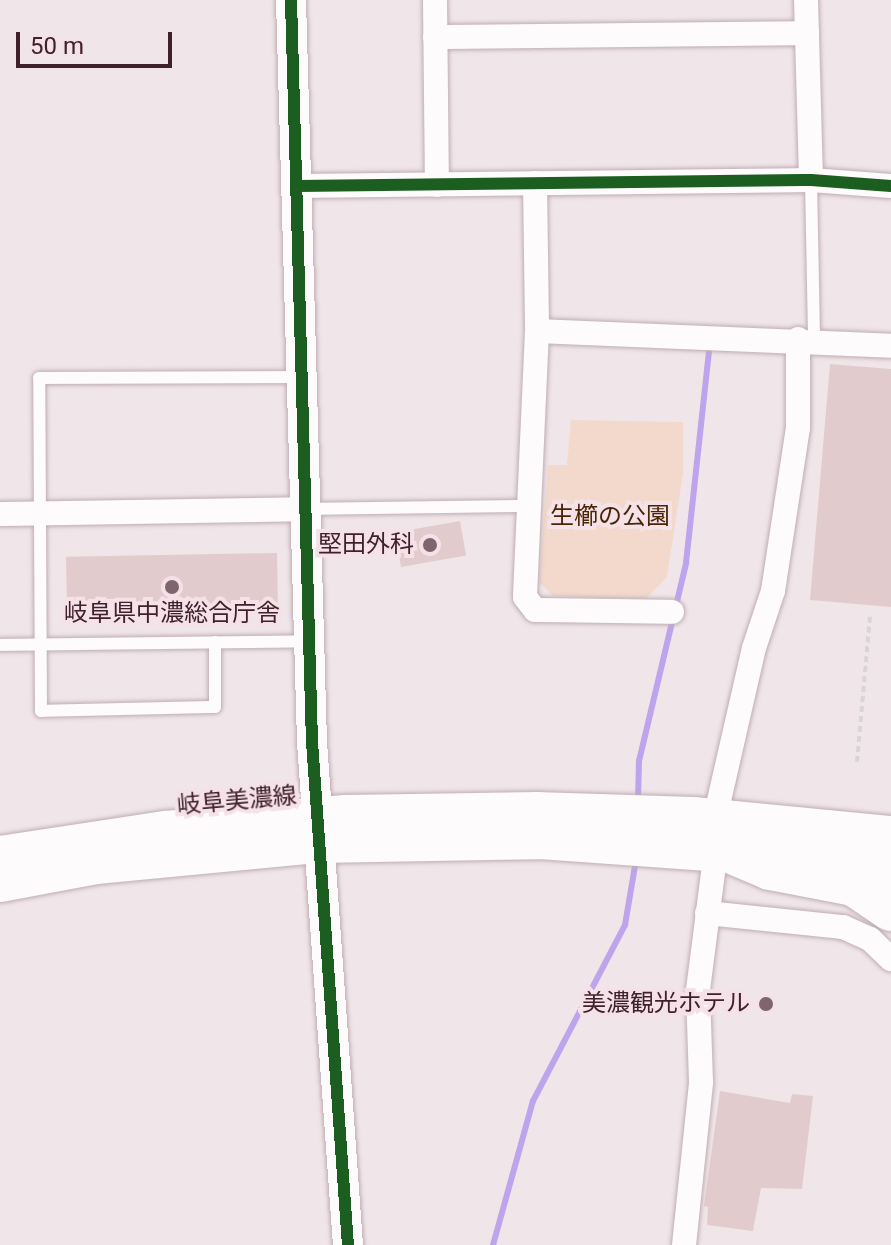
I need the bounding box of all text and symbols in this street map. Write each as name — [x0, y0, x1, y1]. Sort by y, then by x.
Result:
scale bar — [20, 16, 176, 66]
text: 50 m — [30, 32, 84, 60]
park label: 生櫛の公園 — [550, 503, 670, 531]
place label: 堅田外科 — [318, 531, 414, 559]
marker: 堅田外科 — [421, 536, 439, 554]
marker: 岐阜県中濃総合庁舎 — [163, 578, 181, 596]
place label: 岐阜県中濃総合庁舎 — [64, 600, 280, 628]
street label: 岐阜美濃線 — [176, 781, 298, 821]
place label: 美濃観光ホテル — [582, 990, 750, 1018]
marker: 美濃観光ホテル — [757, 995, 775, 1013]

